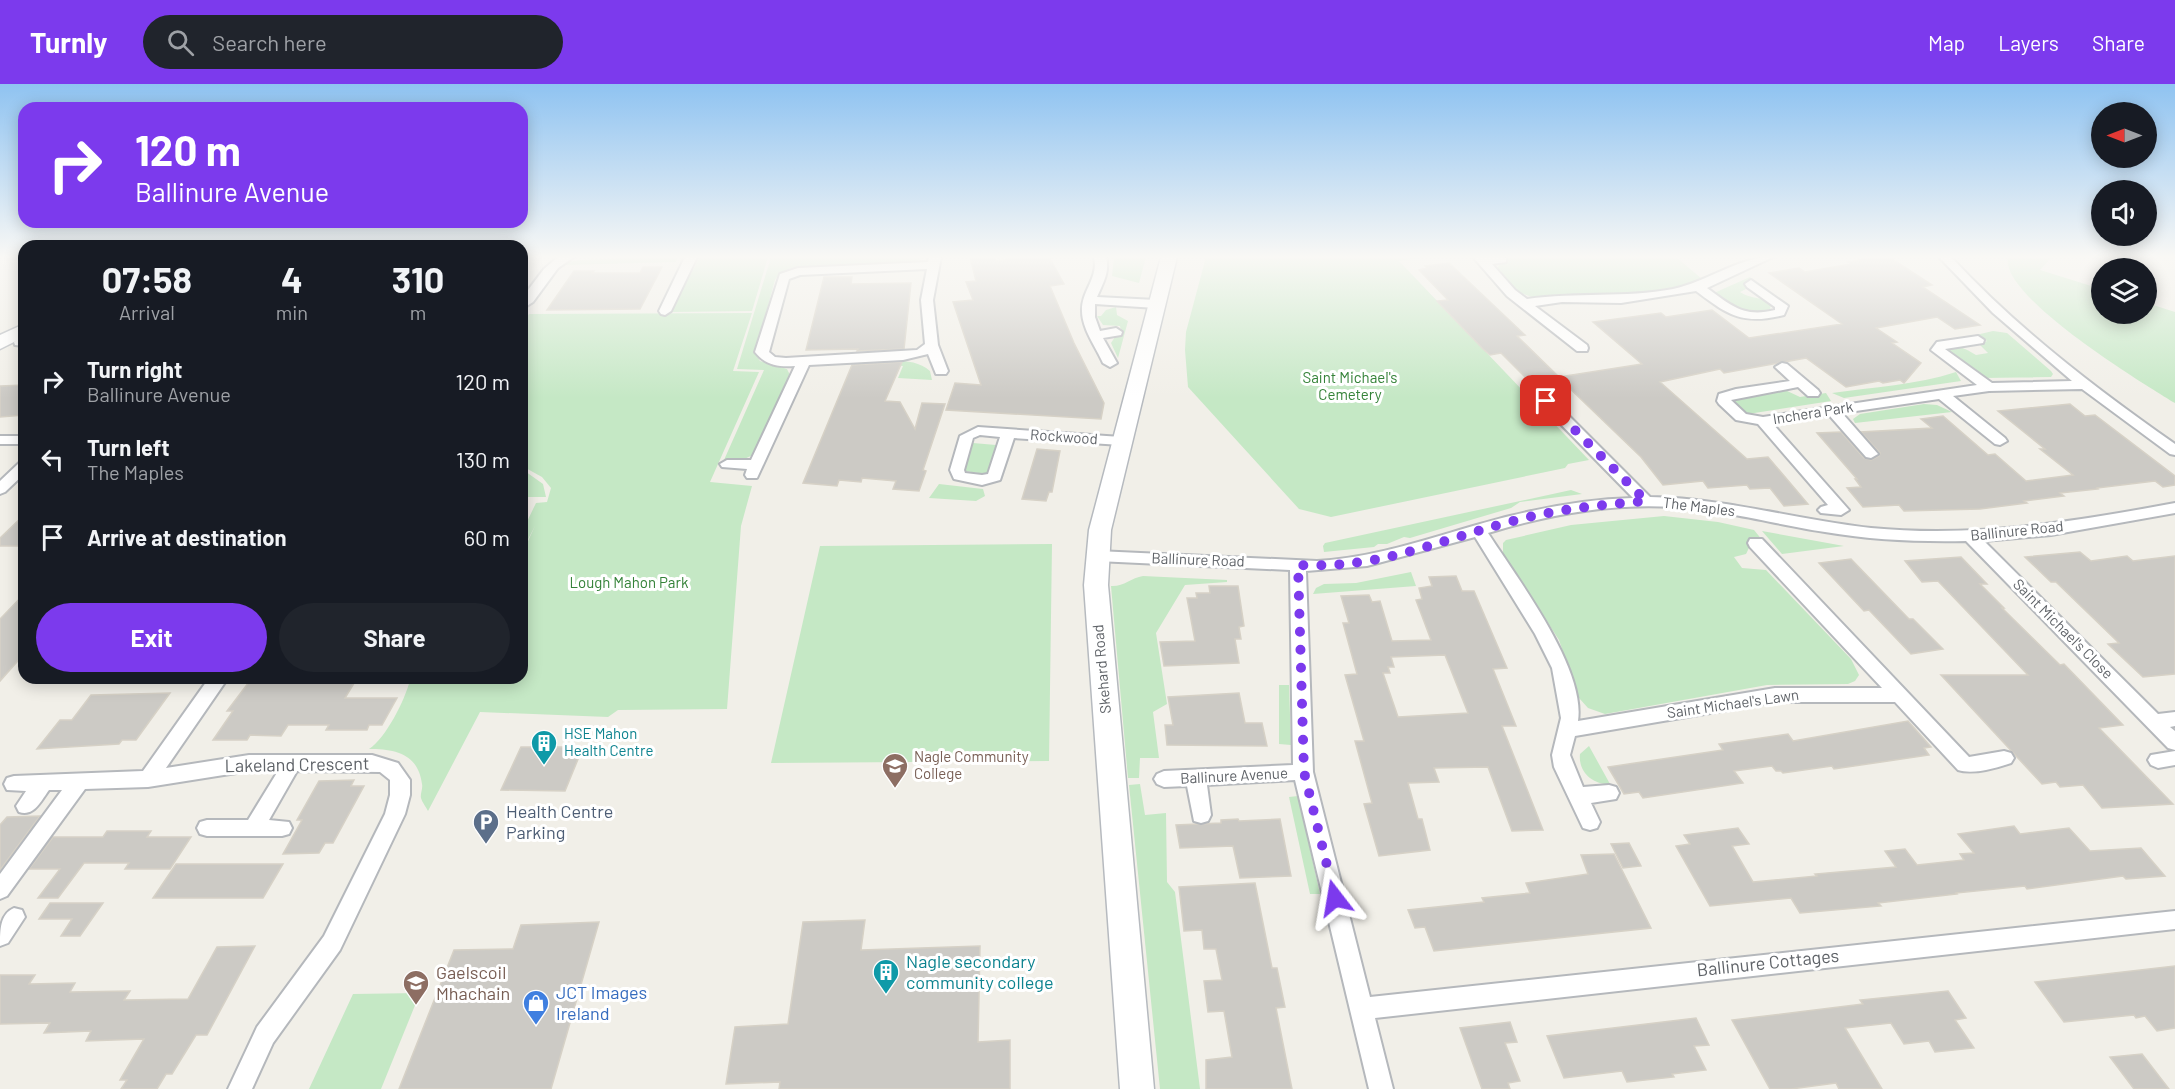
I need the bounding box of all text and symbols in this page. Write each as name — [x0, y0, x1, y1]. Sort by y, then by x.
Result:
search box — [143, 15, 563, 69]
text: Turnly — [30, 25, 107, 59]
icon: search — [164, 26, 197, 59]
text: Search here — [212, 29, 327, 55]
text: Map — [1928, 30, 1965, 55]
text: Layers — [1998, 30, 2059, 55]
text: Share — [2092, 30, 2145, 55]
north arrow — [2091, 102, 2157, 168]
map controls — [2091, 102, 2157, 324]
text: 120 m — [135, 124, 241, 174]
icon: right — [36, 126, 114, 204]
text: Ballinure Avenue — [135, 175, 329, 207]
button: sound — [2091, 180, 2157, 246]
text: 07:58 — [102, 257, 192, 300]
text: 4 — [281, 257, 303, 300]
text: 310 — [392, 257, 444, 300]
button: layers — [2091, 258, 2157, 324]
text: Arrival — [119, 300, 175, 324]
text: min — [276, 300, 308, 324]
text: m — [410, 300, 426, 324]
text: Turn right — [87, 356, 182, 382]
icon: right — [36, 365, 69, 398]
text: 120 m — [455, 368, 510, 394]
park label: Saint Michael's Cemetery — [1302, 368, 1398, 403]
pin — [1520, 375, 1571, 426]
text: Ballinure Avenue — [87, 382, 231, 406]
icon: arrive — [1529, 384, 1562, 417]
street label: Inchera Park — [1771, 397, 1855, 427]
street label: Rockwood — [1030, 425, 1098, 447]
text: Turn left — [87, 434, 170, 460]
icon: left — [36, 443, 69, 476]
text: 130 m — [456, 446, 510, 472]
text: The Maples — [87, 460, 184, 484]
street label: The Maples — [1662, 493, 1736, 519]
street label: Ballinure Road — [1970, 516, 2064, 544]
icon: arrive — [36, 521, 69, 554]
text: Arrive at destination — [87, 524, 286, 550]
text: 60 m — [464, 524, 510, 550]
street label: Ballinure Road — [1151, 548, 1245, 570]
park label: Lough Mahon Park — [570, 573, 689, 591]
street label: Saint Michael's Close — [2010, 575, 2117, 682]
button: Exit — [36, 603, 267, 672]
button: Share — [279, 603, 510, 672]
street label: Skehard Road — [1088, 624, 1114, 714]
street label: Saint Michael's Lawn — [1666, 685, 1800, 721]
place label: HSE Mahon Health Centre — [564, 724, 653, 759]
building icon: HSE Mahon Health Centre — [529, 728, 559, 766]
place label: Nagle Community College — [914, 747, 1029, 782]
school or university icon: Nagle Community College — [880, 751, 910, 789]
street label: Lakeland Crescent — [224, 752, 369, 776]
street label: Ballinure Avenue — [1180, 763, 1288, 787]
place label: Health Centre Parking — [506, 800, 613, 843]
parking icon: Health Centre Parking — [471, 807, 501, 845]
position arrow — [1303, 866, 1367, 930]
street label: Ballinure Cottages — [1696, 944, 1840, 980]
place label: Nagle secondary community college — [906, 950, 1054, 993]
building icon: Nagle secondary community college — [871, 957, 901, 995]
place label: Gaelscoil Mhachain — [436, 961, 510, 1004]
school or university icon: Gaelscoil Mhachain — [401, 968, 431, 1006]
place label: JCT Images Ireland — [556, 981, 647, 1024]
shop icon: JCT Images Ireland — [521, 988, 551, 1026]

